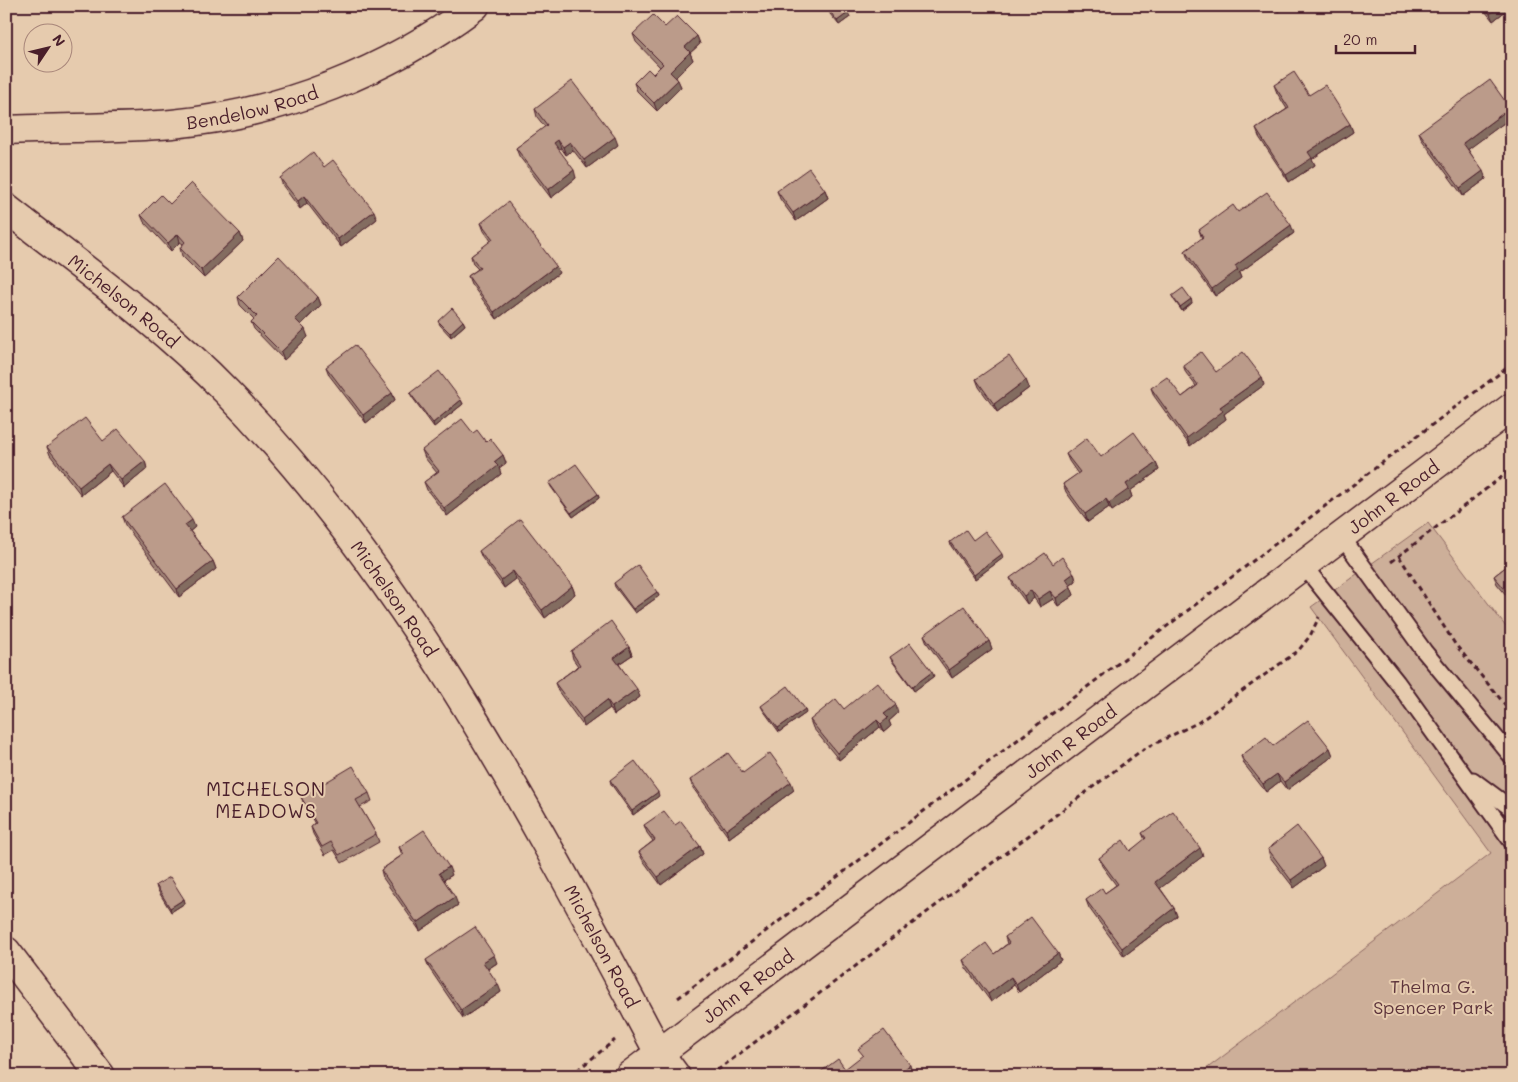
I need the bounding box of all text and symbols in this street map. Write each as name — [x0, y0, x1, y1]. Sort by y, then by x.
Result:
north arrow — [22, 22, 72, 72]
scale bar — [1336, 22, 1414, 54]
text: 20 m — [1343, 29, 1377, 49]
text: N — [48, 30, 70, 50]
street label: Bendelow Road — [185, 80, 321, 134]
street label: Michelson Road — [63, 249, 184, 353]
street label: John R Road — [1343, 454, 1444, 539]
street label: Michelson Road — [346, 535, 443, 661]
street label: John R Road — [1020, 699, 1121, 784]
district label: MICHELSON MEADOWS — [206, 776, 326, 823]
street label: Michelson Road — [559, 880, 645, 1012]
street label: John R Road — [697, 944, 798, 1028]
park label: Thelma G. Spencer Park — [1373, 974, 1493, 1019]

